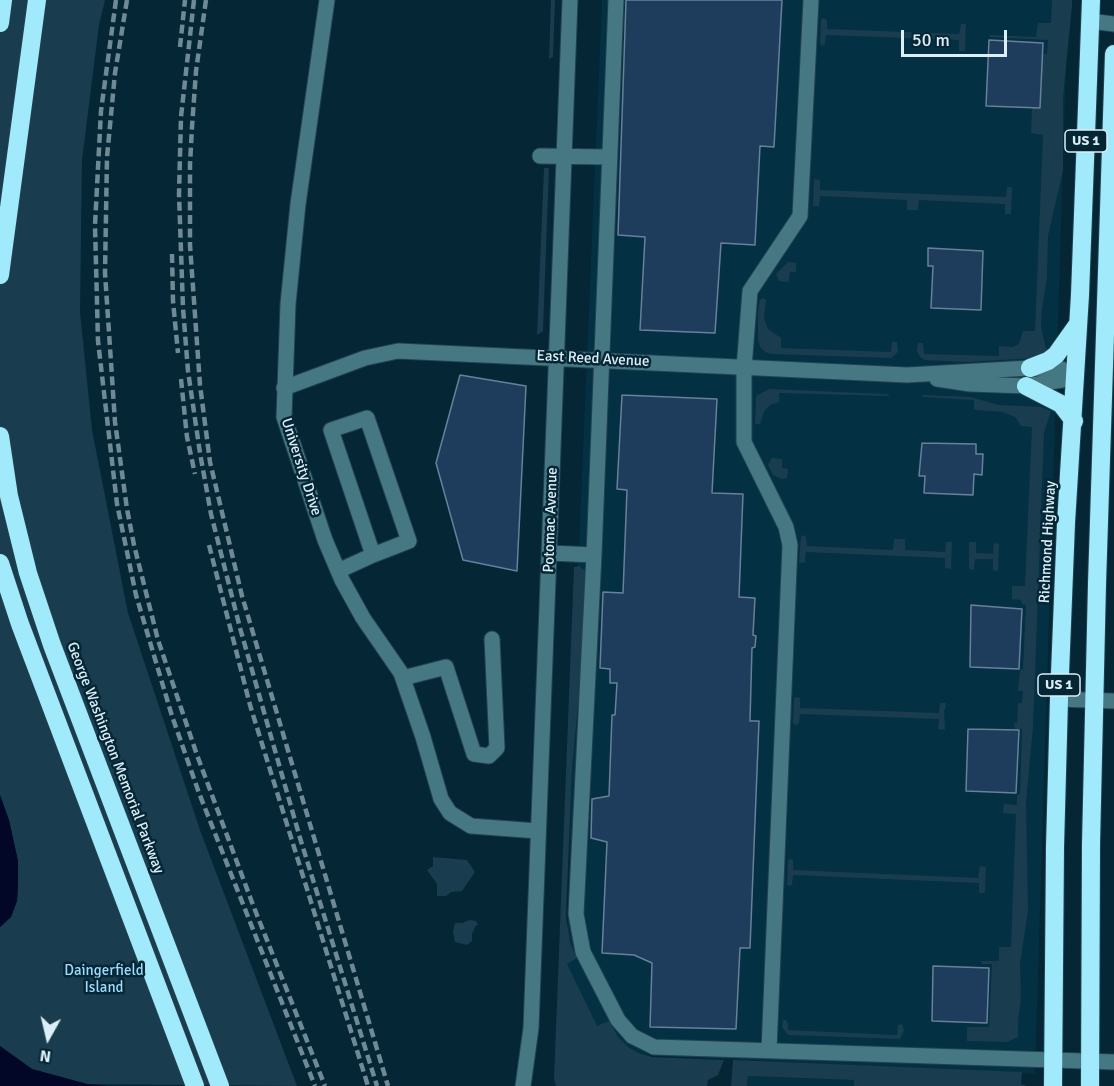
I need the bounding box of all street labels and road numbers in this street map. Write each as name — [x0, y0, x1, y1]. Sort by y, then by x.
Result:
road number: US 1 — [1065, 130, 1107, 152]
street label: East Reed Avenue — [536, 347, 650, 371]
street label: University Drive — [277, 416, 325, 518]
street label: Potomac Avenue — [540, 467, 562, 573]
street label: Richmond Highway — [1036, 480, 1060, 604]
street label: George Washington Memorial Parkway — [62, 640, 168, 876]
road number: US 1 — [1038, 674, 1080, 696]

